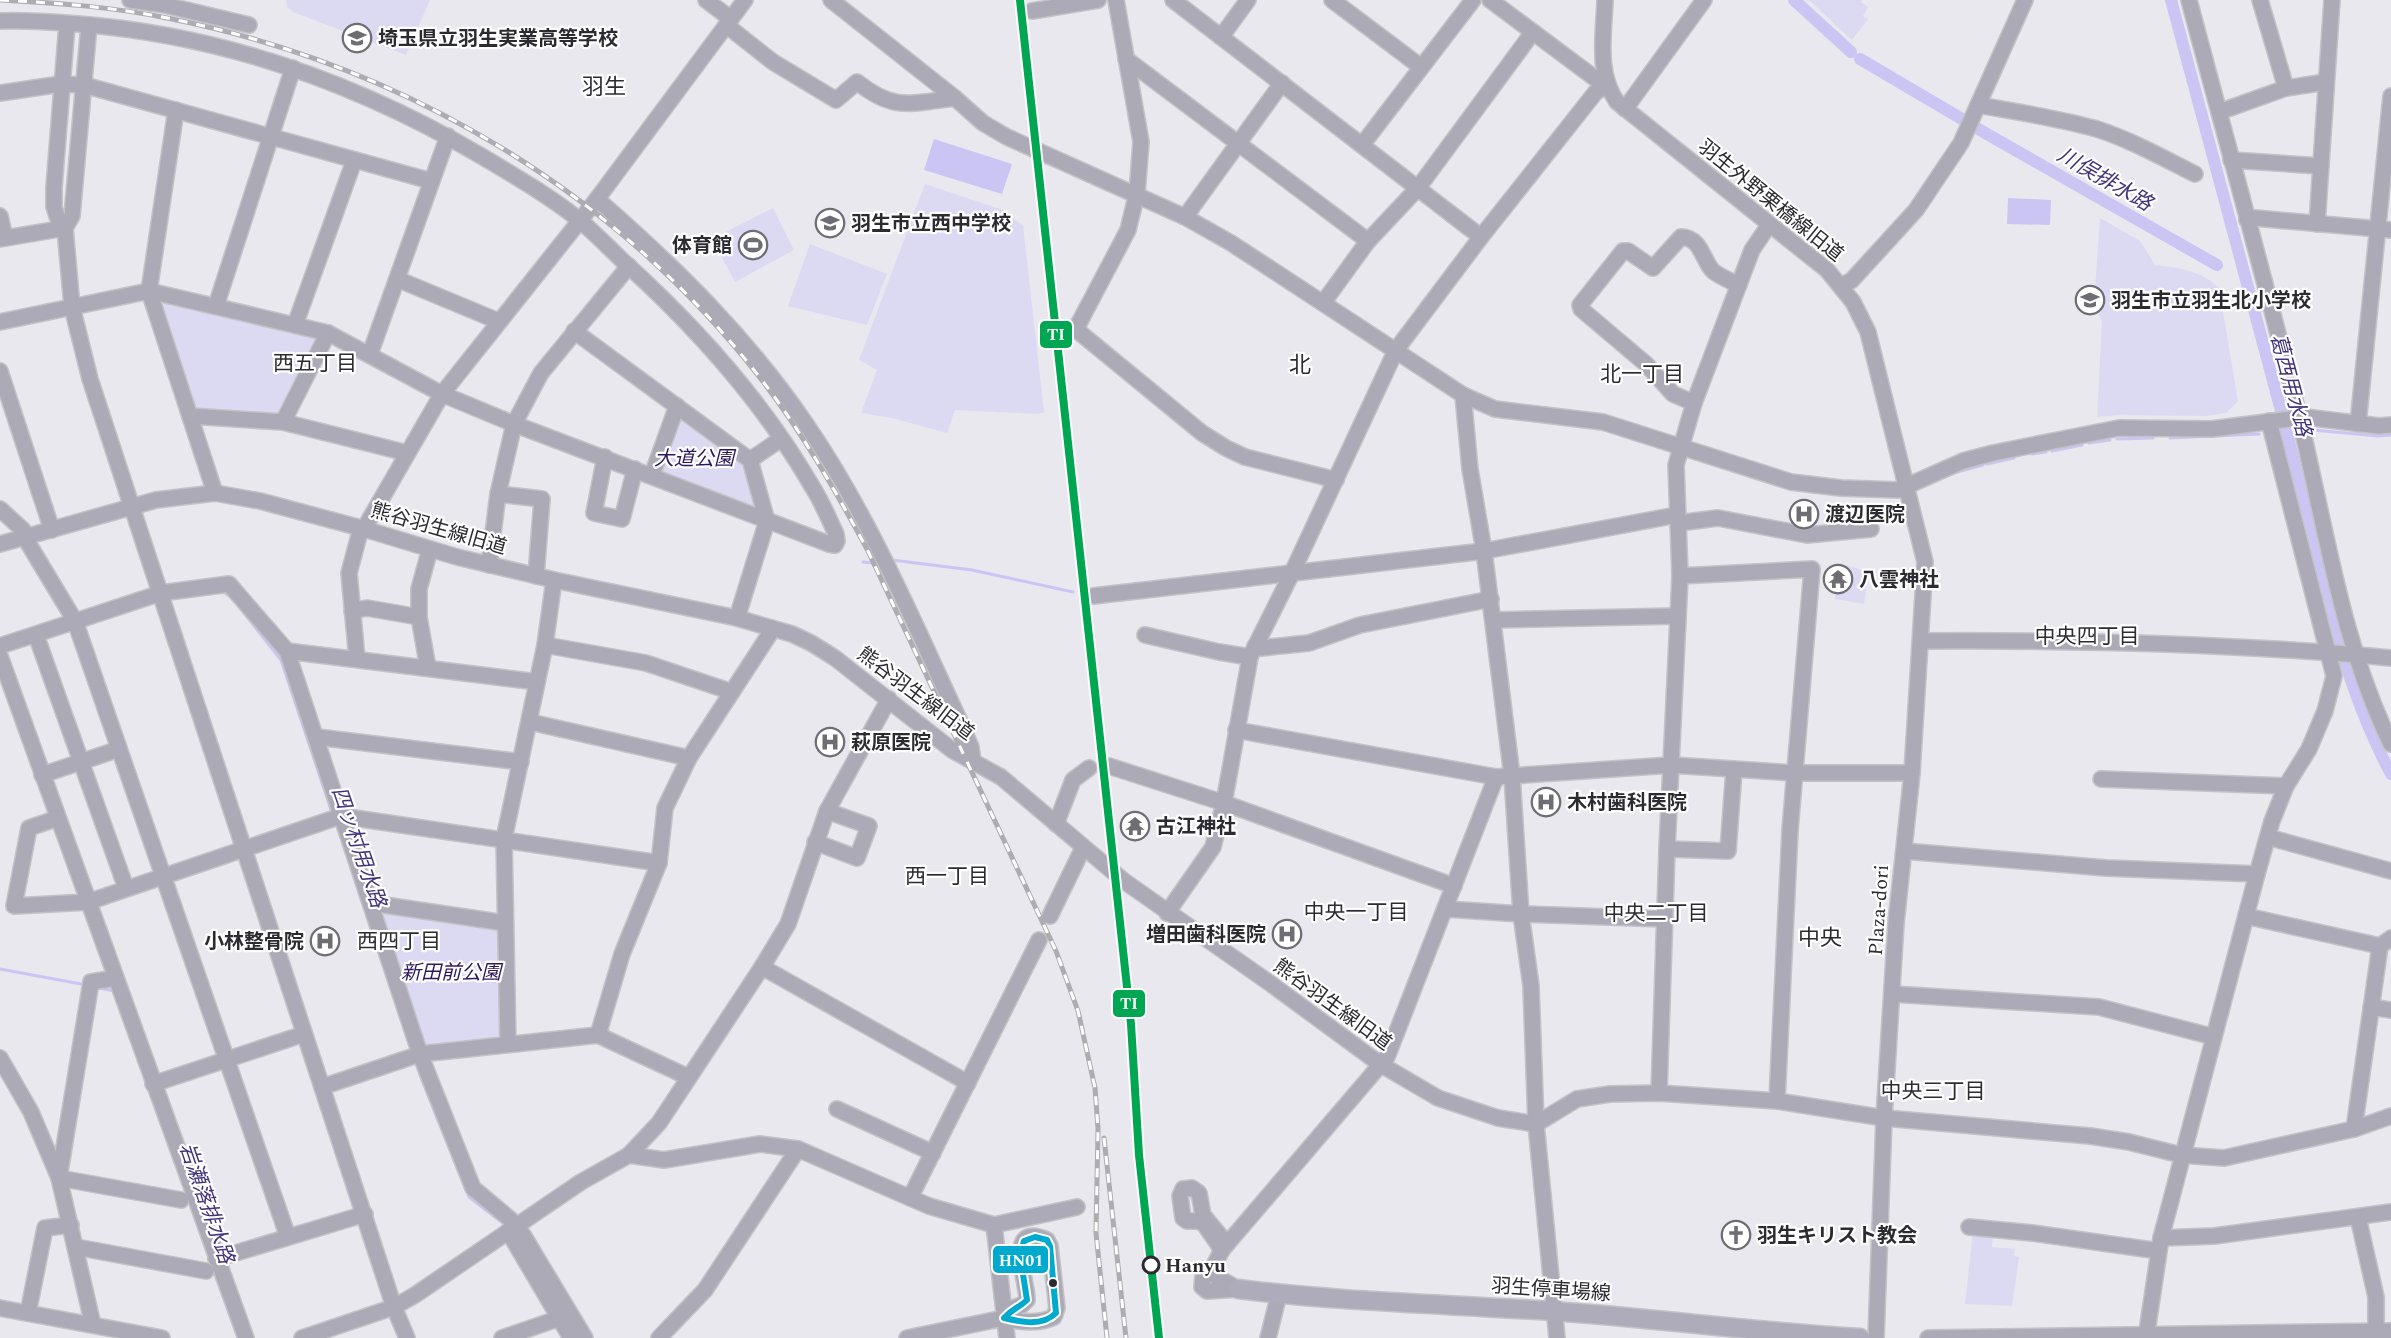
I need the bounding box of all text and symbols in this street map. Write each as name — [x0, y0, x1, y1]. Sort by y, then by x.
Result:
school or university icon: 埼玉県立羽生実業高等学校 — [341, 22, 373, 54]
place label: 埼玉県立羽生実業高等学校 — [378, 24, 618, 54]
district label: 羽生 — [582, 71, 626, 104]
street label: 羽生外野栗橋線旧道 — [1691, 132, 1850, 269]
water label: 川俣排水路 — [2051, 140, 2160, 221]
school or university icon: 羽生市立西中学校 — [814, 207, 846, 239]
place label: 羽生市立西中学校 — [851, 209, 1011, 239]
sports icon: 体育館 — [737, 229, 769, 261]
place label: 体育館 — [672, 231, 732, 261]
school or university icon: 羽生市立羽生北小学校 — [2074, 284, 2106, 316]
place label: 羽生市立羽生北小学校 — [2111, 286, 2311, 316]
line badge: TI — [1039, 320, 1073, 349]
text: TI — [1047, 323, 1065, 347]
water label: 葛西用水路 — [2261, 330, 2320, 442]
district label: 西五丁目 — [273, 348, 357, 380]
district label: 北 — [1289, 349, 1311, 382]
district label: 北一丁目 — [1600, 359, 1684, 391]
park label: 大道公園 — [654, 444, 737, 474]
street label: 熊谷羽生線旧道 — [367, 495, 510, 563]
hospital icon: 渡辺医院 — [1788, 498, 1820, 530]
place label: 渡辺医院 — [1825, 500, 1905, 530]
temple icon: 八雲神社 — [1822, 563, 1854, 595]
place label: 八雲神社 — [1859, 565, 1939, 595]
district label: 中央四丁目 — [2035, 621, 2140, 653]
street label: 熊谷羽生線旧道 — [850, 640, 980, 748]
hospital icon: 萩原医院 — [814, 726, 846, 758]
place label: 萩原医院 — [851, 728, 931, 758]
water label: 四ッ村用水路 — [322, 783, 394, 914]
hospital icon: 木村歯科医院 — [1530, 786, 1562, 818]
place label: 木村歯科医院 — [1567, 788, 1687, 818]
temple icon: 古江神社 — [1119, 810, 1151, 842]
place label: 古江神社 — [1156, 812, 1236, 842]
district label: 西一丁目 — [905, 861, 989, 893]
street label: Plaza-dori — [1861, 864, 1897, 957]
district label: 中央一丁目 — [1304, 897, 1409, 929]
district label: 中央二丁目 — [1604, 898, 1709, 930]
hospital icon: 増田歯科医院 — [1271, 918, 1303, 950]
place label: 増田歯科医院 — [1146, 920, 1266, 950]
district label: 中央 — [1798, 922, 1842, 955]
hospital icon: 小林整骨院 — [309, 925, 341, 957]
district label: 西四丁目 — [357, 926, 441, 958]
place label: 小林整骨院 — [204, 927, 304, 957]
street label: 熊谷羽生線旧道 — [1267, 952, 1398, 1058]
park label: 新田前公園 — [401, 958, 504, 988]
line badge: TI — [1112, 989, 1146, 1018]
text: TI — [1120, 992, 1138, 1016]
district label: 中央三丁目 — [1881, 1076, 1986, 1108]
water label: 岩瀬落排水路 — [170, 1139, 242, 1270]
church icon: 羽生キリスト教会 — [1720, 1219, 1752, 1251]
place label: 羽生キリスト教会 — [1757, 1221, 1917, 1251]
line badge: HN01 — [992, 1245, 1049, 1274]
text: HN01 — [999, 1249, 1043, 1273]
place label: Hanyu — [1165, 1251, 1226, 1281]
marker: Hanyu — [1142, 1256, 1160, 1274]
street label: 羽生停車場線 — [1490, 1271, 1612, 1309]
unlabelled marker — [1047, 1277, 1059, 1289]

